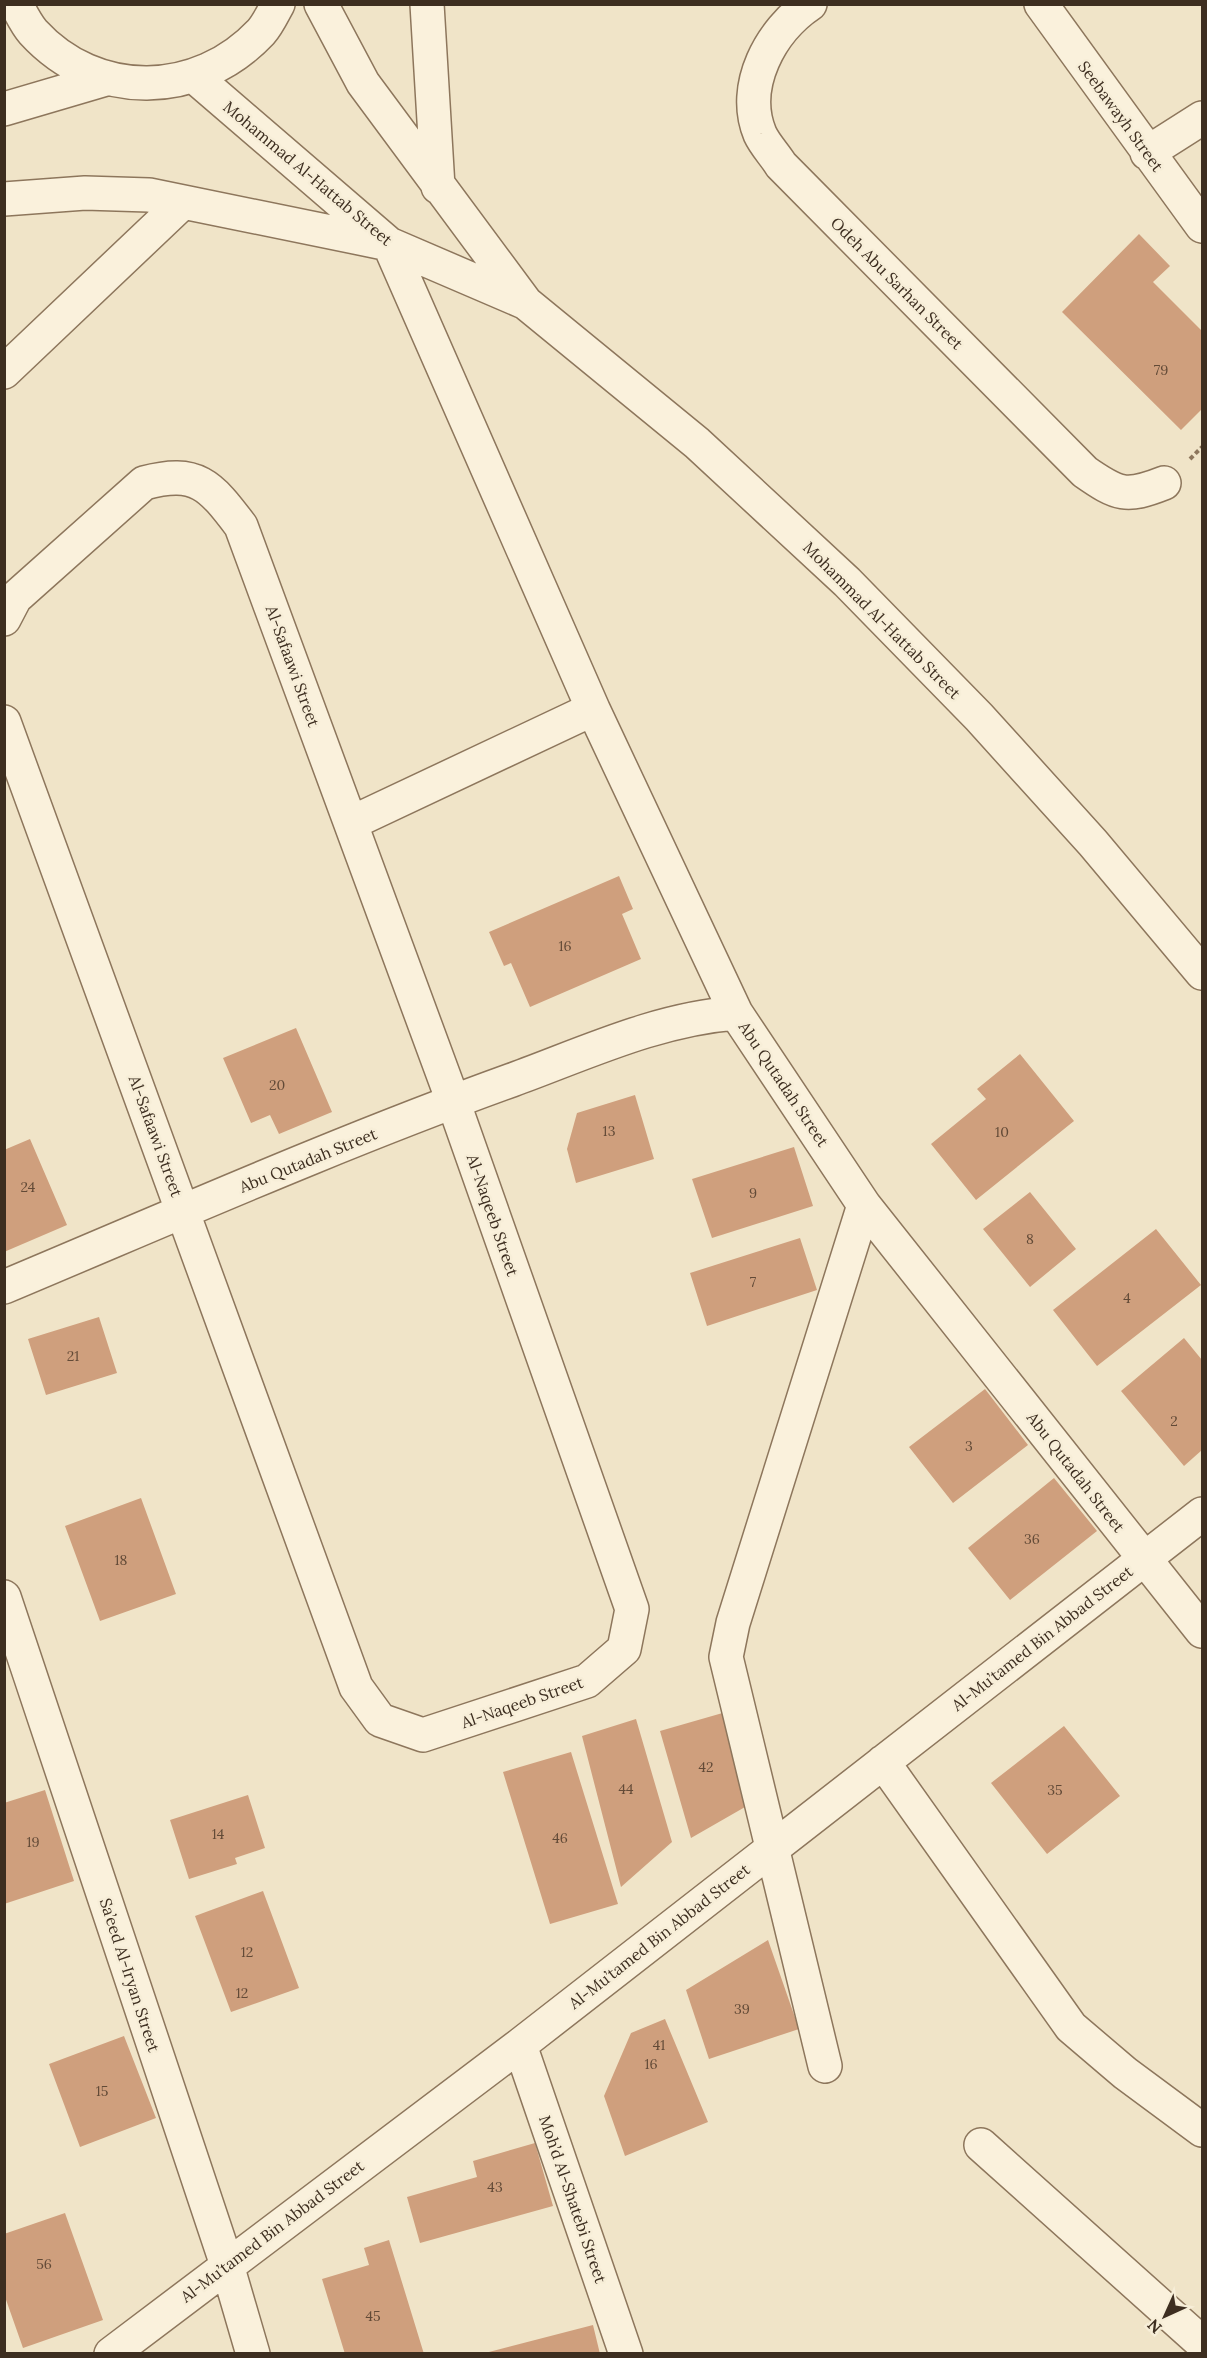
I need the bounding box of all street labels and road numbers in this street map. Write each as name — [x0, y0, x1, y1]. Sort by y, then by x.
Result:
street label: Seebawayh Street — [1074, 57, 1168, 176]
street label: Mohammad Al-Hattab Street — [219, 96, 397, 250]
street label: Odeh Abu Sarhan Street — [827, 213, 968, 354]
street label: Mohammad Al-Hattab Street — [799, 537, 965, 703]
street label: Al-Safaawi Street — [261, 602, 325, 730]
street label: Abu Qutadah Street — [734, 1017, 834, 1151]
street label: Al-Safaawi Street — [124, 1072, 188, 1200]
street label: Abu Qutadah Street — [235, 1123, 381, 1197]
street label: Al-Naqeeb Street — [462, 1150, 523, 1279]
street label: Abu Qutadah Street — [1022, 1407, 1130, 1537]
street label: Al-Mu’tamed Bin Abbad Street — [947, 1561, 1137, 1716]
street label: Al-Naqeeb Street — [457, 1672, 586, 1733]
street label: Al-Mu’tamed Bin Abbad Street — [564, 1859, 754, 2014]
street label: Sa’eed Al-Iryan Street — [96, 1896, 165, 2055]
street label: Moh’d Al-Shatebi Street — [535, 2112, 611, 2286]
street label: Al-Mu’tamed Bin Abbad Street — [176, 2155, 368, 2307]

